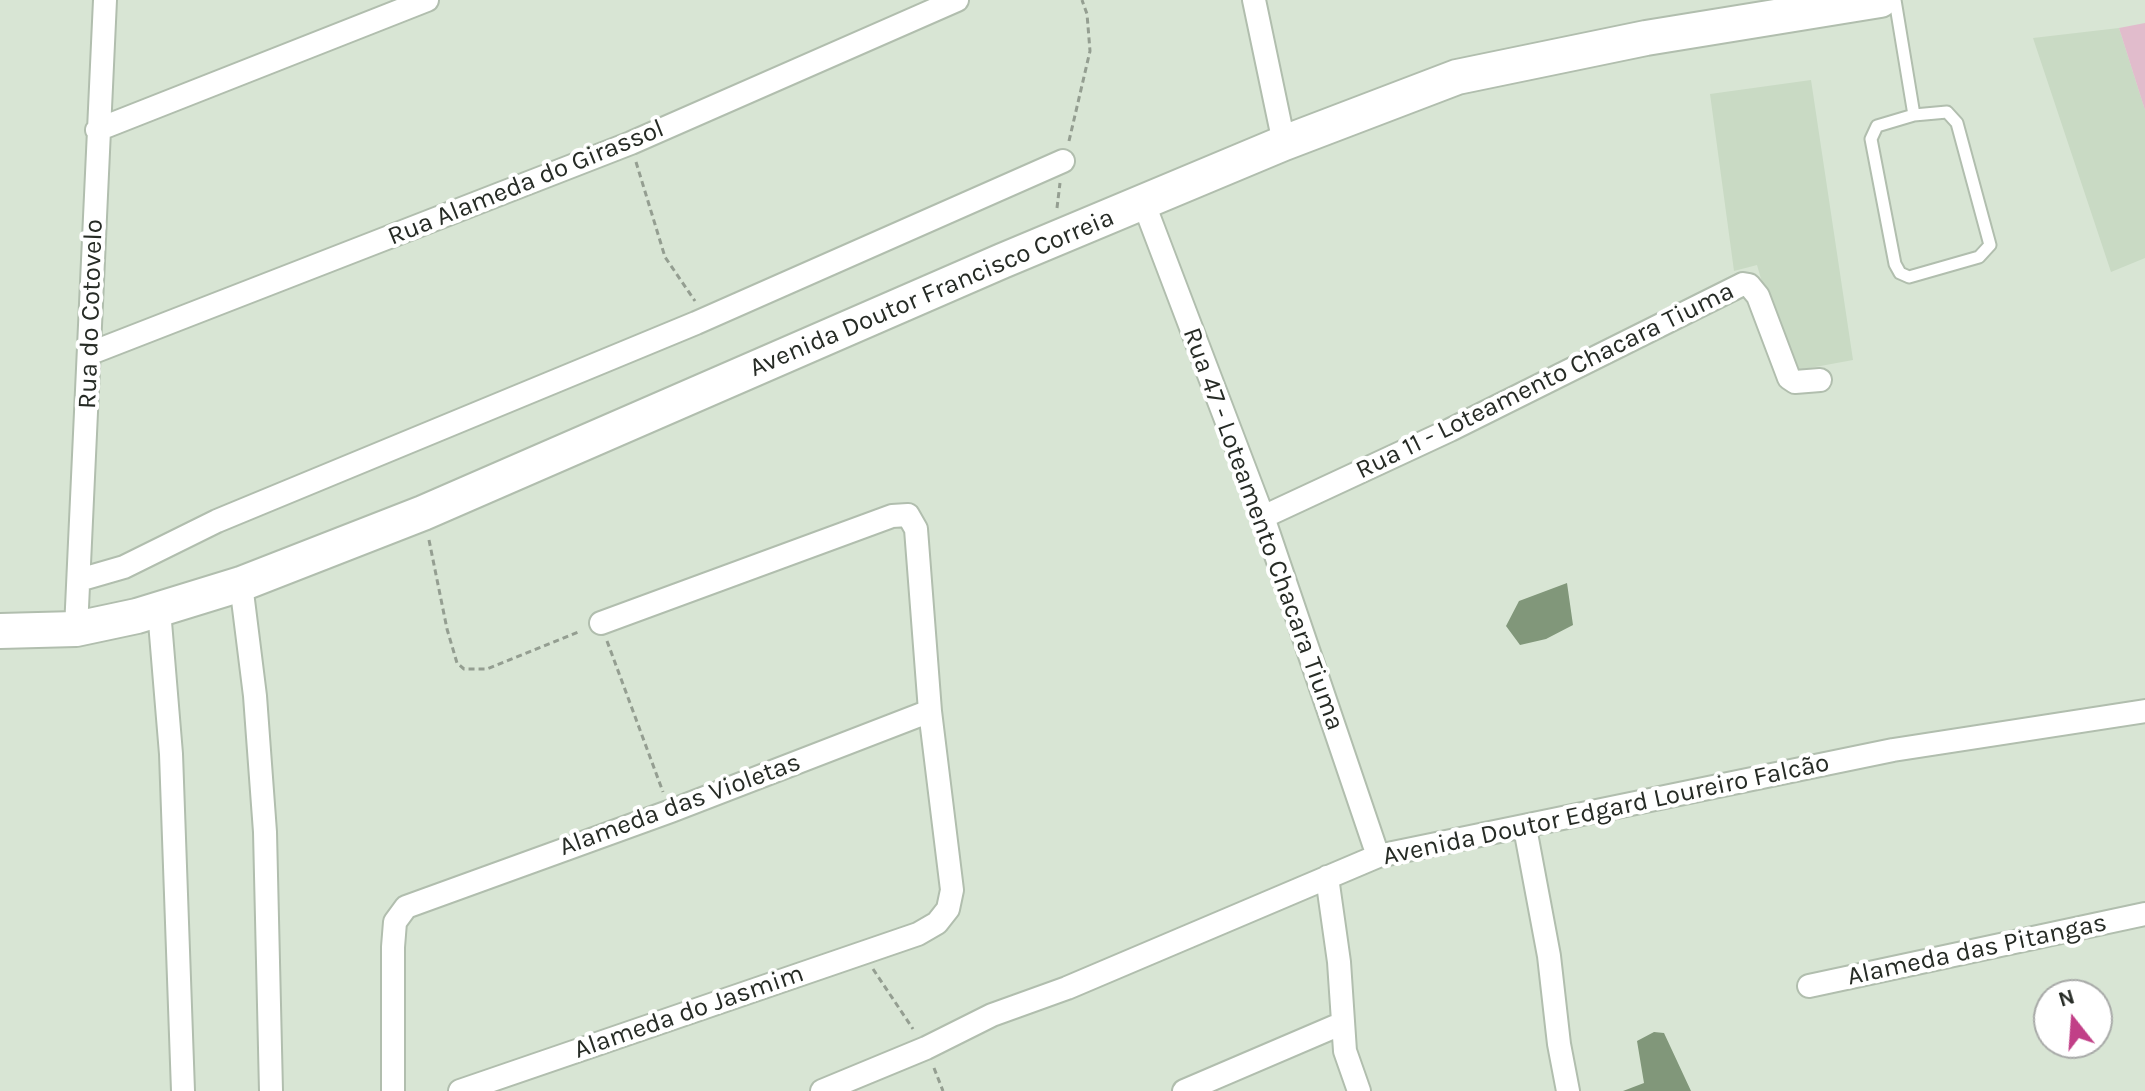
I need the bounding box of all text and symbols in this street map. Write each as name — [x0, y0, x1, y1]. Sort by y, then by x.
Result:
street label: Rua Alameda do Girassol — [383, 113, 669, 253]
street label: Avenida Doutor Francisco Correia — [745, 202, 1119, 384]
street label: Rua do Cotovelo — [72, 219, 110, 409]
street label: Rua 11 - Loteamento Chacara Tiuma — [1351, 276, 1739, 486]
street label: Rua 47 - Loteamento Chacara Tiuma — [1175, 323, 1351, 735]
street label: Alameda das Violetas — [555, 747, 805, 863]
street label: Avenida Doutor Edgard Loureiro Falcão — [1380, 747, 1832, 873]
street label: Alameda das Pitangas — [1845, 907, 2109, 993]
street label: Alameda do Jasmim — [570, 958, 808, 1066]
north arrow — [2033, 979, 2113, 1059]
text: N — [2055, 983, 2078, 1013]

